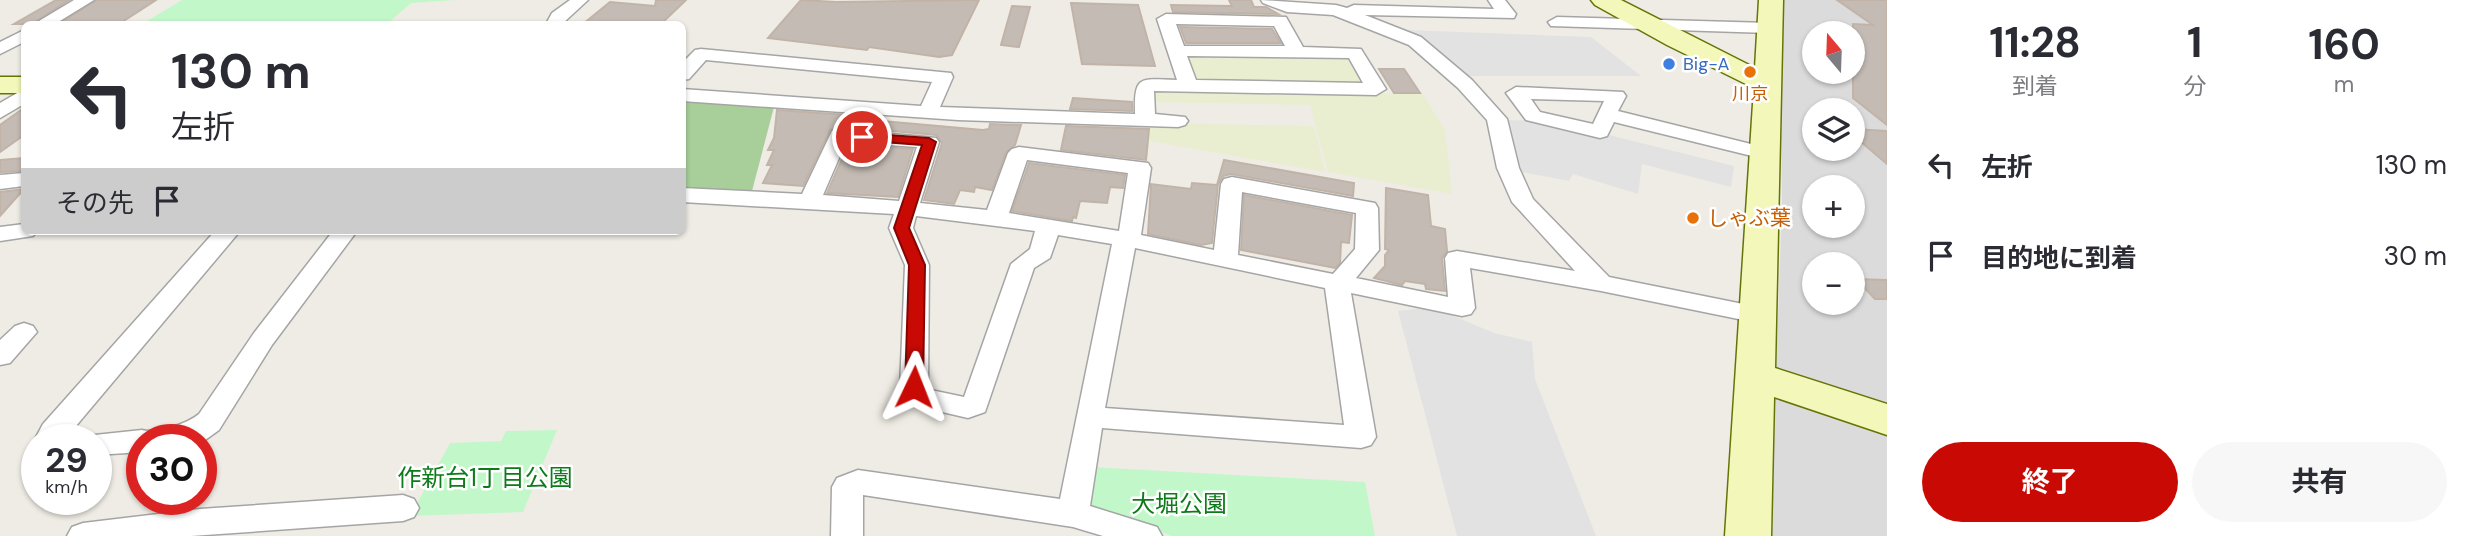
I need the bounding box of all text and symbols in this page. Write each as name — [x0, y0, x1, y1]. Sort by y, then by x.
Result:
text: 11:28 — [1989, 15, 2081, 70]
text: 1 — [2187, 15, 2202, 70]
text: 160 — [2308, 17, 2380, 72]
north arrow — [1802, 21, 1866, 84]
map controls — [1802, 21, 1865, 315]
text: 130 m — [171, 39, 311, 103]
icon: left — [56, 49, 147, 140]
place label: Big-A — [1683, 52, 1729, 76]
marker: Big-A — [1661, 56, 1677, 72]
marker: 川京 — [1742, 64, 1758, 80]
text: m — [2334, 69, 2354, 99]
text: 到着 — [2012, 71, 2058, 101]
text: 分 — [2183, 71, 2206, 101]
place label: 川京 — [1732, 82, 1768, 106]
button: layers — [1802, 98, 1865, 161]
text: 左折 — [171, 106, 235, 148]
pin — [832, 107, 892, 167]
icon: arrive — [843, 118, 881, 156]
icon: left — [1922, 146, 1960, 184]
text: 130 m — [2376, 148, 2447, 182]
text: 左折 — [1981, 150, 2033, 184]
button: + — [1802, 175, 1865, 238]
icon: arrive — [148, 182, 186, 220]
text: その先 — [56, 186, 134, 220]
place label: しゃぶ葉 — [1707, 204, 1791, 232]
marker: しゃぶ葉 — [1685, 210, 1701, 226]
icon: arrive — [1922, 237, 1960, 275]
text: 30 m — [2384, 239, 2447, 273]
text: 目的地に到着 — [1981, 241, 2137, 275]
button: − — [1802, 252, 1865, 315]
position arrow — [877, 350, 951, 424]
speed limit sign: 30 — [126, 424, 217, 515]
text: 29 — [45, 437, 88, 483]
button: 終了 — [1922, 442, 2178, 522]
button: 共有 — [2192, 442, 2447, 522]
park label: 作新台1丁目公園 — [397, 462, 573, 493]
text: km/h — [45, 475, 88, 499]
park label: 大堀公園 — [1131, 488, 1227, 519]

